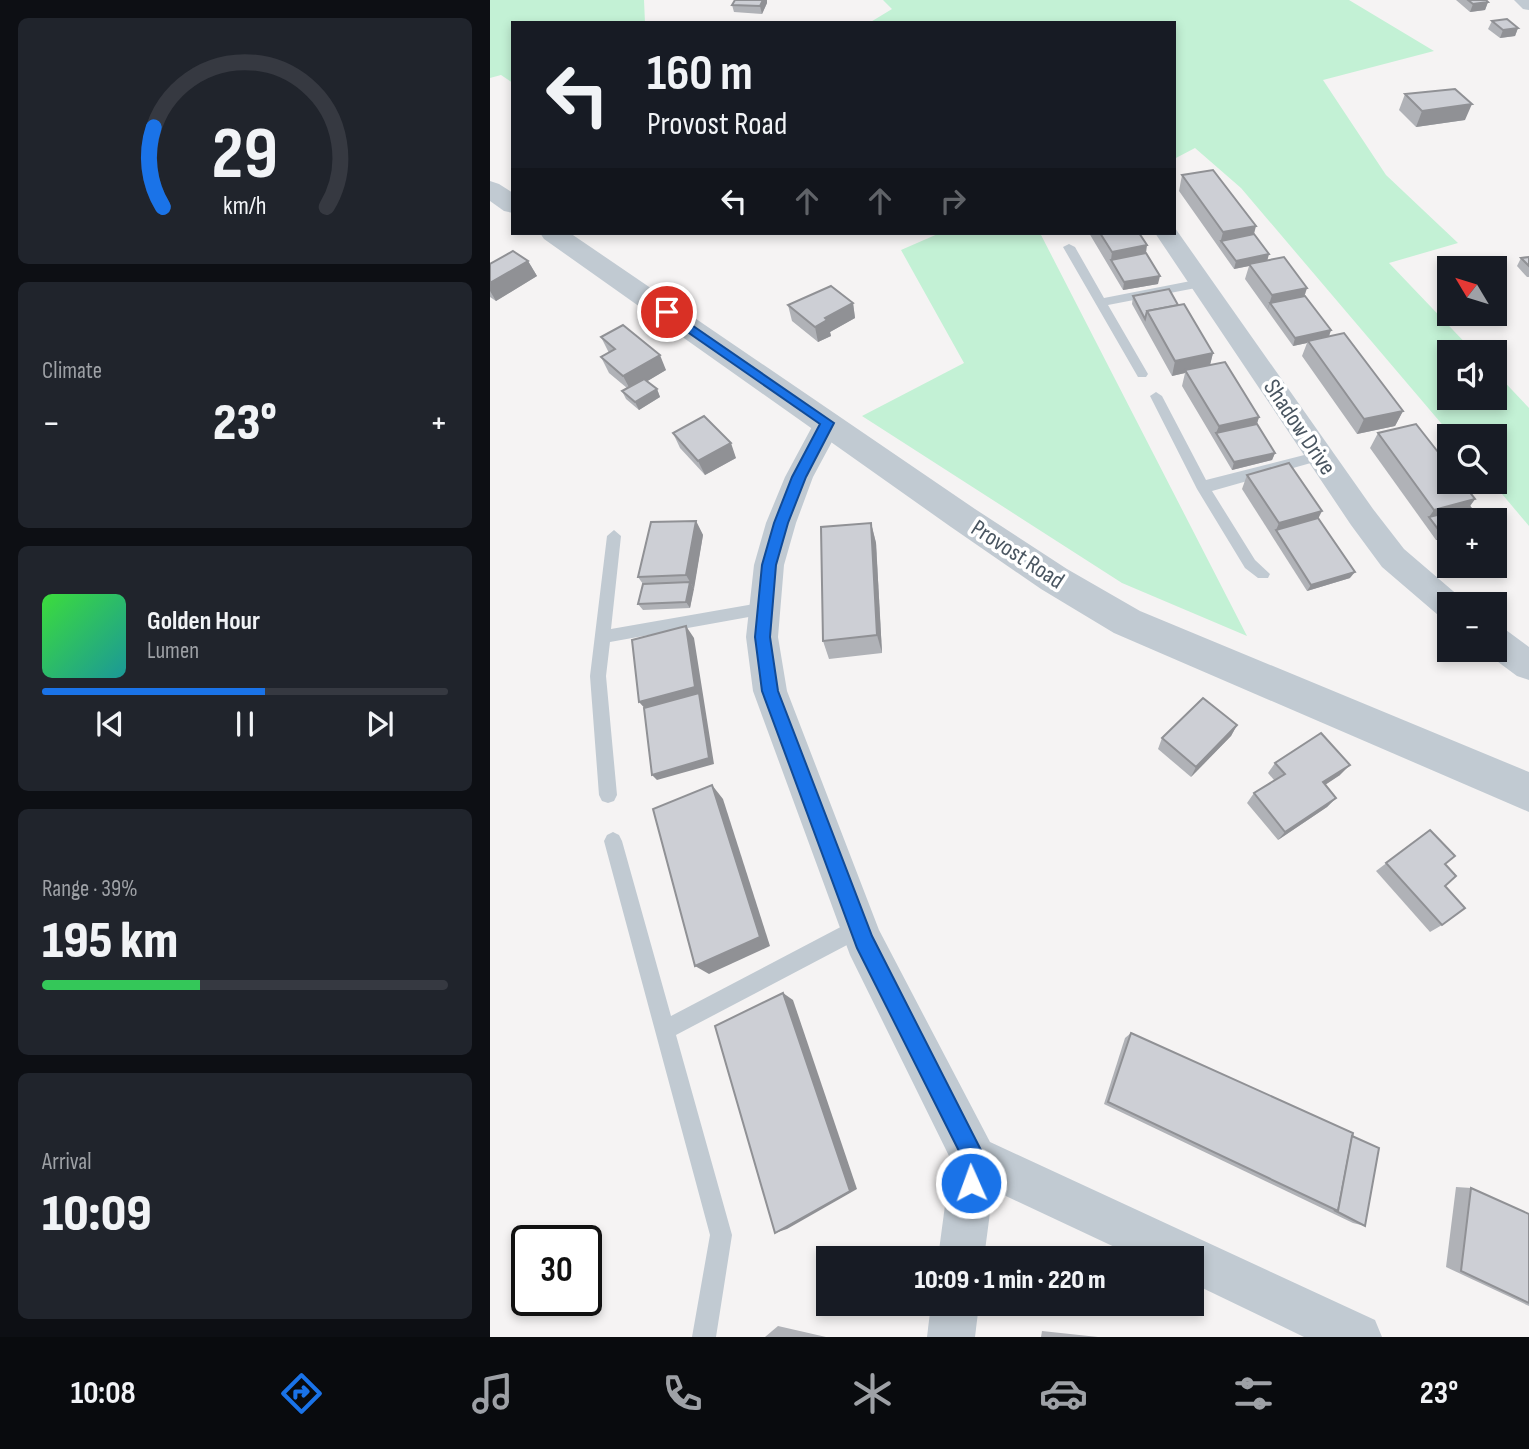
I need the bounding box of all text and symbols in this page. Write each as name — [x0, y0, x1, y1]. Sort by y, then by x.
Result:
text: 160 m — [647, 45, 753, 104]
icon: left — [532, 49, 623, 140]
text: Provost Road — [647, 105, 787, 144]
text: 29 — [212, 111, 278, 199]
icon: left — [715, 182, 753, 220]
icon: ahead — [788, 182, 826, 220]
icon: ahead — [861, 182, 899, 220]
icon: right — [934, 182, 972, 220]
text: km/h — [223, 191, 267, 222]
north arrow — [1437, 256, 1507, 326]
map controls — [1437, 256, 1507, 662]
pin — [637, 282, 697, 342]
icon: arrive — [648, 293, 686, 331]
button: sound — [1437, 340, 1507, 410]
text: Climate — [42, 357, 102, 385]
street label: Shadow Drive — [1257, 374, 1342, 481]
text: 23° — [213, 392, 277, 455]
text: − — [42, 401, 61, 446]
text: + — [429, 401, 448, 446]
button: search — [1437, 424, 1507, 494]
button: + — [1437, 508, 1507, 578]
street label: Provost Road — [966, 514, 1070, 595]
button: − — [1437, 592, 1507, 662]
text: Golden Hour — [147, 606, 260, 637]
text: Lumen — [147, 637, 199, 665]
icon: previous — [91, 705, 129, 743]
icon: pause — [226, 705, 264, 743]
icon: next — [361, 705, 399, 743]
text: Range · 39% — [42, 875, 138, 903]
text: 195 km — [42, 910, 178, 973]
position arrow — [934, 1146, 1008, 1220]
text: Arrival — [42, 1148, 91, 1176]
text: 10:09 — [42, 1183, 152, 1246]
speed limit sign: 30 — [511, 1225, 602, 1316]
text: 10:09 · 1 min · 220 m — [914, 1265, 1106, 1296]
icon: directions — [277, 1369, 326, 1418]
icon: music — [468, 1369, 517, 1418]
icon: phone — [658, 1369, 707, 1418]
icon: climate — [848, 1369, 897, 1418]
icon: car — [1039, 1369, 1088, 1418]
icon: filters — [1229, 1369, 1278, 1418]
text: 10:08 — [71, 1374, 136, 1413]
text: 23° — [1420, 1374, 1458, 1413]

